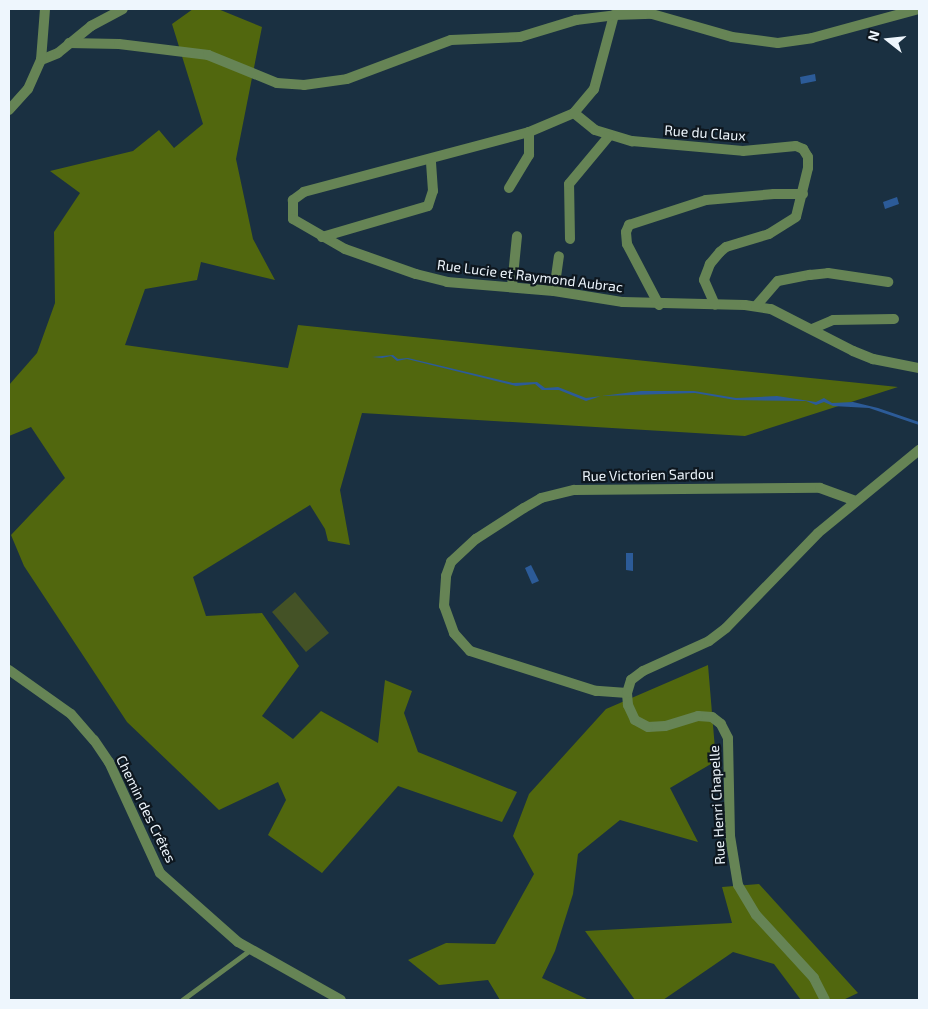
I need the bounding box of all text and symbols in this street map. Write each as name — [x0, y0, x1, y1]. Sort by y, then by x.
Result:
north arrow — [863, 15, 913, 65]
text: N — [864, 29, 883, 43]
street label: Rue du Claux — [664, 122, 746, 144]
street label: Rue Lucie et Raymond Aubrac — [436, 256, 624, 296]
street label: Rue Victorien Sardou — [582, 465, 714, 485]
street label: Rue Henri Chapelle — [705, 745, 729, 865]
street label: Chemin des Crêtes — [113, 753, 179, 865]

